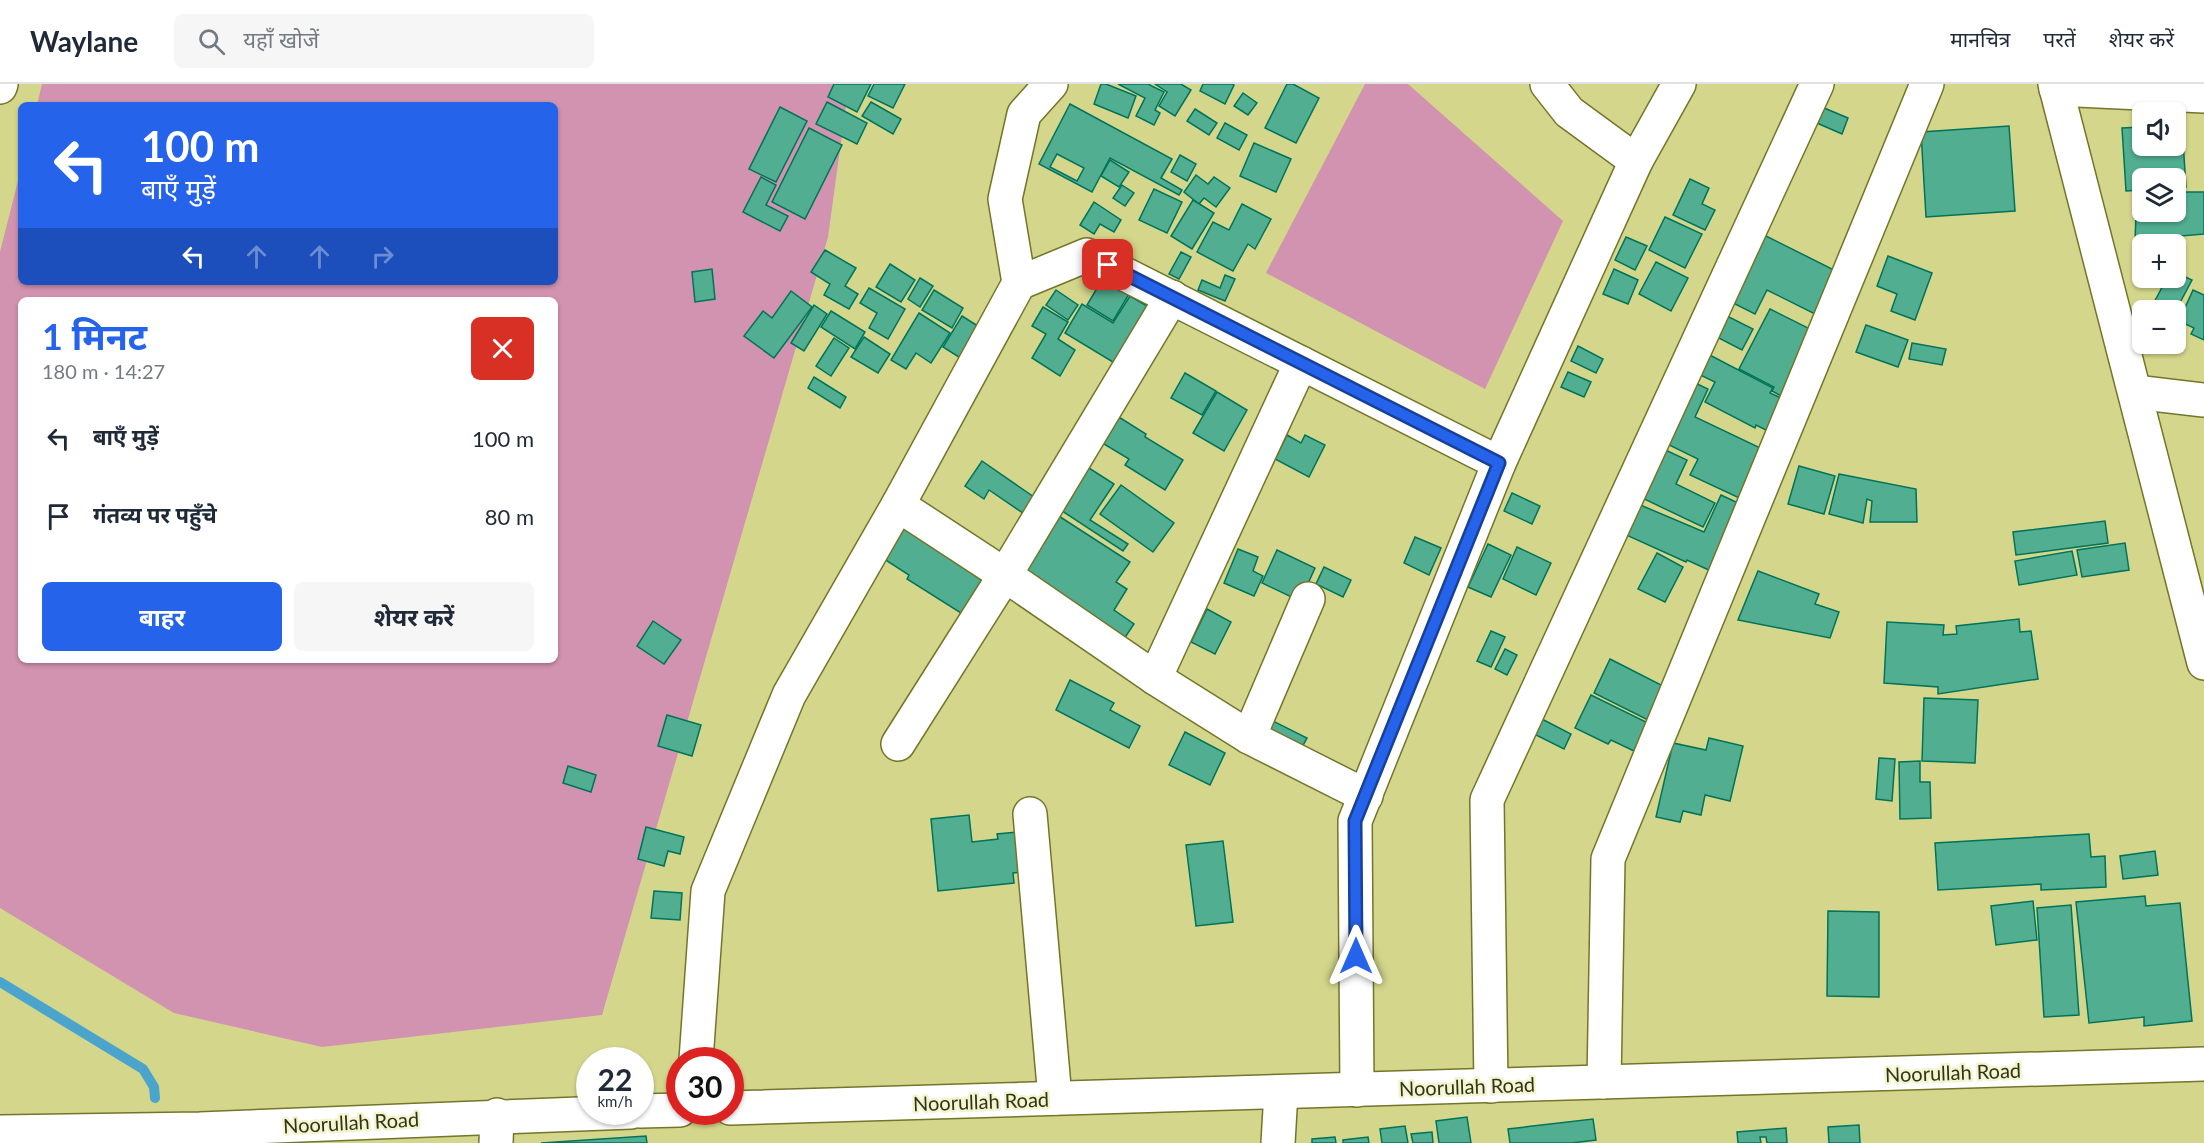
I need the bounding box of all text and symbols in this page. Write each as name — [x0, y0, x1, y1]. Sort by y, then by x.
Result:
search box — [174, 14, 594, 68]
text: Waylane — [30, 24, 138, 58]
icon: search — [195, 25, 228, 58]
text: यहाँ खोजें — [243, 26, 319, 53]
text: मानचित्र — [1950, 26, 2010, 51]
text: परतें — [2043, 26, 2076, 51]
text: शेयर करें — [2109, 26, 2174, 51]
map controls — [2132, 102, 2186, 354]
button: sound — [2132, 102, 2186, 156]
text: 100 m — [141, 121, 259, 171]
icon: left — [42, 126, 120, 204]
button: layers — [2132, 168, 2186, 222]
text: बाएँ मुड़ें — [141, 172, 216, 205]
button: + — [2132, 234, 2186, 288]
pin — [1082, 239, 1133, 290]
icon: left — [177, 240, 210, 273]
icon: ahead — [240, 240, 273, 273]
icon: ahead — [303, 240, 336, 273]
icon: right — [366, 240, 399, 273]
icon: arrive — [1091, 248, 1124, 281]
button: − — [2132, 300, 2186, 354]
text: 1 मिनट — [42, 314, 147, 358]
button: close — [471, 317, 534, 380]
text: 180 m · 14:27 — [42, 359, 165, 383]
icon: left — [42, 422, 75, 455]
text: बाएँ मुड़ें — [93, 423, 159, 450]
text: 100 m — [472, 425, 534, 452]
icon: arrive — [42, 500, 75, 533]
text: गंतव्य पर पहुँचे — [93, 501, 217, 528]
text: 80 m — [485, 503, 534, 530]
button: बाहर — [42, 582, 282, 651]
button: शेयर करें — [294, 582, 534, 651]
position arrow — [1324, 924, 1388, 988]
speed limit sign: 30 — [666, 1047, 744, 1125]
street label: Noorullah Road — [1885, 1058, 2021, 1086]
text: 22 — [598, 1061, 632, 1097]
street label: Noorullah Road — [1399, 1072, 1535, 1100]
street label: Noorullah Road — [913, 1087, 1049, 1115]
text: km/h — [597, 1092, 633, 1110]
street label: Noorullah Road — [282, 1106, 420, 1138]

